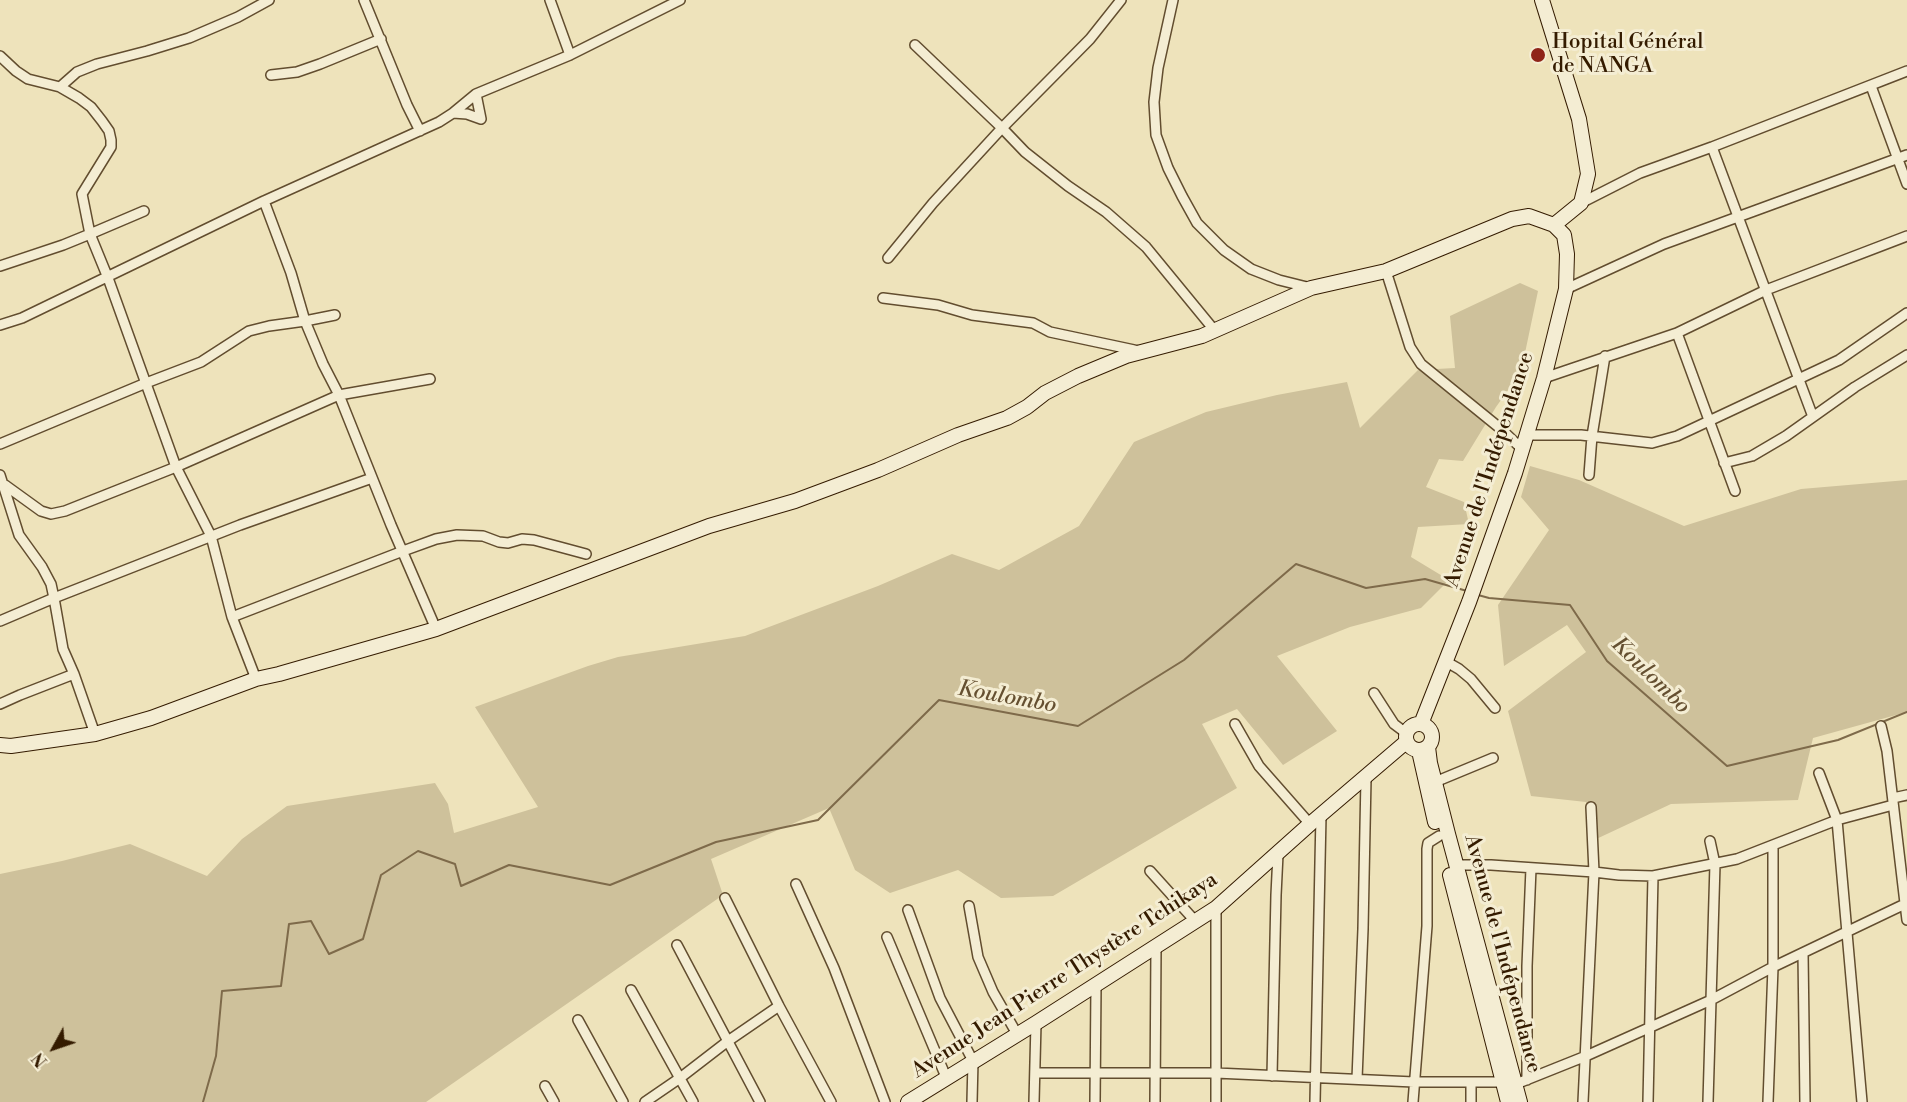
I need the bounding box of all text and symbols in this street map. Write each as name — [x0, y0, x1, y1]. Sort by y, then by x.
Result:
place label: Hopital Général de NANGA — [1552, 30, 1703, 80]
marker: Hopital Général de NANGA — [1529, 46, 1547, 64]
street label: Avenue de l'Indépendance — [1440, 349, 1540, 591]
water label: Koulombo — [1605, 632, 1695, 720]
water label: Koulombo — [956, 676, 1058, 720]
street label: Avenue de l'Indépendance — [1458, 832, 1546, 1076]
street label: Avenue Jean Pierre Thystère Tchikaya — [907, 868, 1223, 1084]
north arrow — [24, 1018, 84, 1078]
text: N — [28, 1048, 52, 1071]

